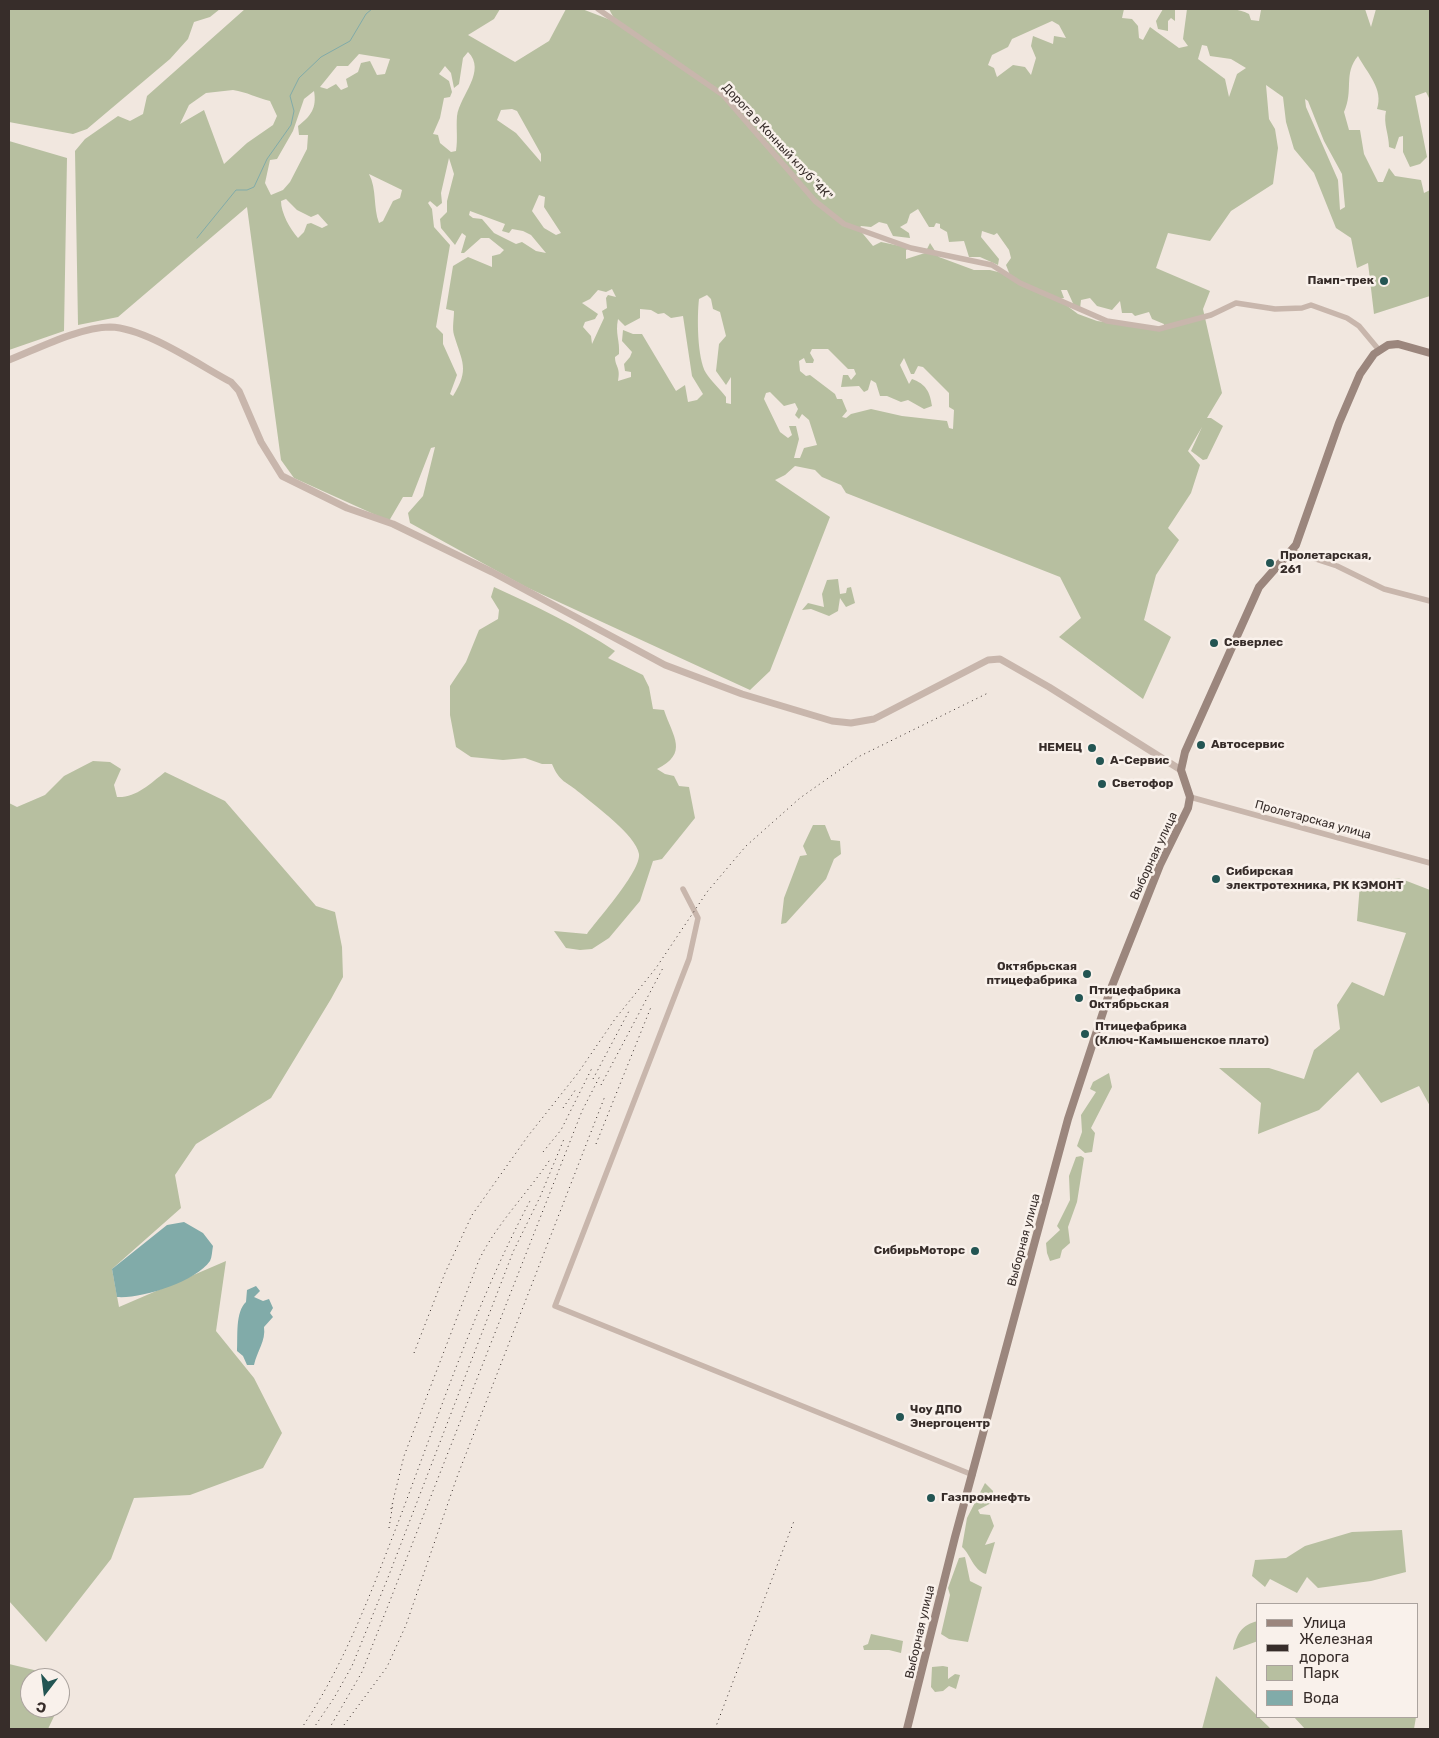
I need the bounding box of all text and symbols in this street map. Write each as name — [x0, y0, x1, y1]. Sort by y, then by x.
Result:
street label: Дорога в Конный клуб "4К" — [719, 80, 835, 204]
place label: Памп-трек — [1307, 274, 1374, 288]
marker: Памп-трек — [1378, 275, 1390, 287]
place label: Пролетарская, 261 — [1280, 549, 1372, 577]
marker: Пролетарская, 261 — [1264, 557, 1276, 569]
place label: Северлес — [1224, 636, 1283, 650]
marker: Северлес — [1208, 637, 1220, 649]
place label: Автосервис — [1211, 738, 1285, 752]
marker: Автосервис — [1195, 739, 1207, 751]
place label: НЕМЕЦ — [1038, 741, 1082, 755]
marker: НЕМЕЦ — [1086, 742, 1098, 754]
place label: А-Сервис — [1110, 754, 1169, 768]
marker: А-Сервис — [1094, 755, 1106, 767]
place label: Светофор — [1112, 777, 1173, 791]
marker: Светофор — [1096, 778, 1108, 790]
street label: Пролетарская улица — [1253, 798, 1373, 842]
street label: Выборная улица — [1127, 810, 1181, 902]
place label: Сибирская электротехника, РК КЭМОНТ — [1226, 865, 1404, 893]
marker: Сибирская электротехника, РК КЭМОНТ — [1210, 873, 1222, 885]
place label: Октябрьская птицефабрика — [987, 960, 1077, 988]
marker: Октябрьская птицефабрика — [1081, 968, 1093, 980]
place label: Птицефабрика Октябрьская — [1089, 984, 1181, 1012]
marker: Птицефабрика Октябрьская — [1073, 992, 1085, 1004]
place label: Птицефабрика (Ключ-Камышенское плато) — [1095, 1020, 1269, 1048]
marker: Птицефабрика (Ключ-Камышенское плато) — [1079, 1028, 1091, 1040]
street label: Выборная улица — [1005, 1192, 1043, 1288]
place label: СибирьМоторс — [874, 1244, 965, 1258]
marker: СибирьМоторс — [969, 1245, 981, 1257]
place label: Чоу ДПО Энергоцентр — [910, 1403, 990, 1431]
marker: Чоу ДПО Энергоцентр — [894, 1411, 906, 1423]
place label: Газпромнефть — [941, 1491, 1030, 1505]
marker: Газпромнефть — [925, 1492, 937, 1504]
street label: Выборная улица — [902, 1584, 938, 1680]
legend — [1256, 1603, 1419, 1718]
text: Улица — [1303, 1614, 1346, 1632]
text: Железная дорога — [1299, 1630, 1373, 1666]
text: Парк — [1303, 1664, 1339, 1682]
north arrow — [20, 1668, 70, 1718]
text: Вода — [1303, 1689, 1339, 1707]
text: С — [34, 1698, 48, 1716]

